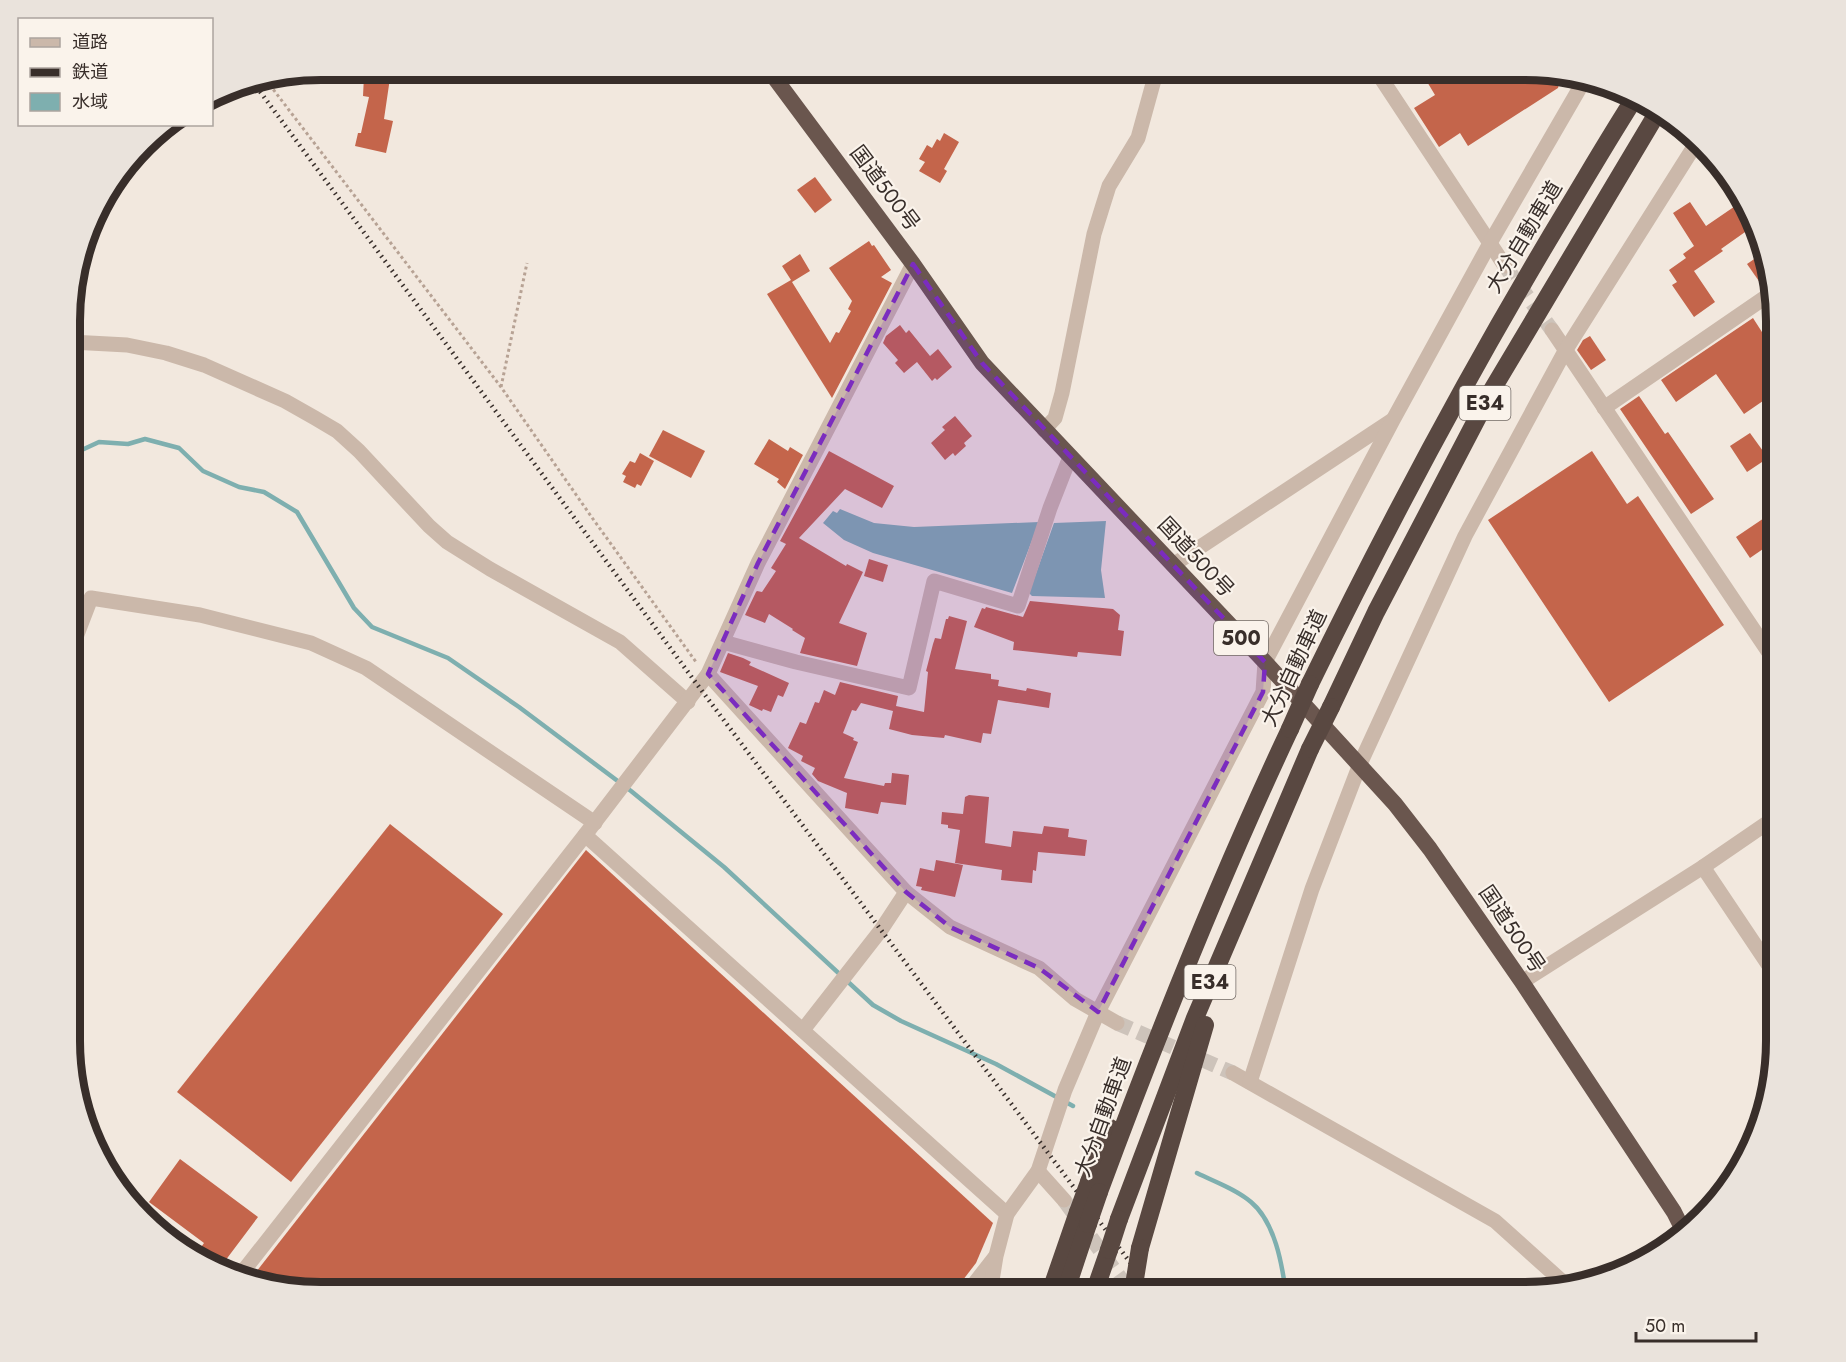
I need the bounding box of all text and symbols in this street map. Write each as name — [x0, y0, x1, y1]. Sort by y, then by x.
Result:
legend — [18, 18, 213, 126]
text: 道路 — [72, 29, 108, 55]
text: 鉄道 — [72, 59, 108, 85]
text: 水域 — [72, 89, 108, 115]
street label: 国道500号 — [843, 139, 927, 237]
street label: 大分自動車道 — [1479, 175, 1569, 299]
road number: E34 — [1460, 386, 1510, 420]
street label: 国道500号 — [1151, 510, 1241, 604]
street label: 大分自動車道 — [1254, 605, 1334, 731]
road number: 500 — [1214, 621, 1268, 655]
street label: 国道500号 — [1472, 879, 1552, 979]
road number: E34 — [1184, 965, 1236, 999]
street label: 大分自動車道 — [1067, 1053, 1139, 1181]
scale bar — [1636, 1305, 1756, 1343]
text: 50 m — [1645, 1313, 1685, 1339]

